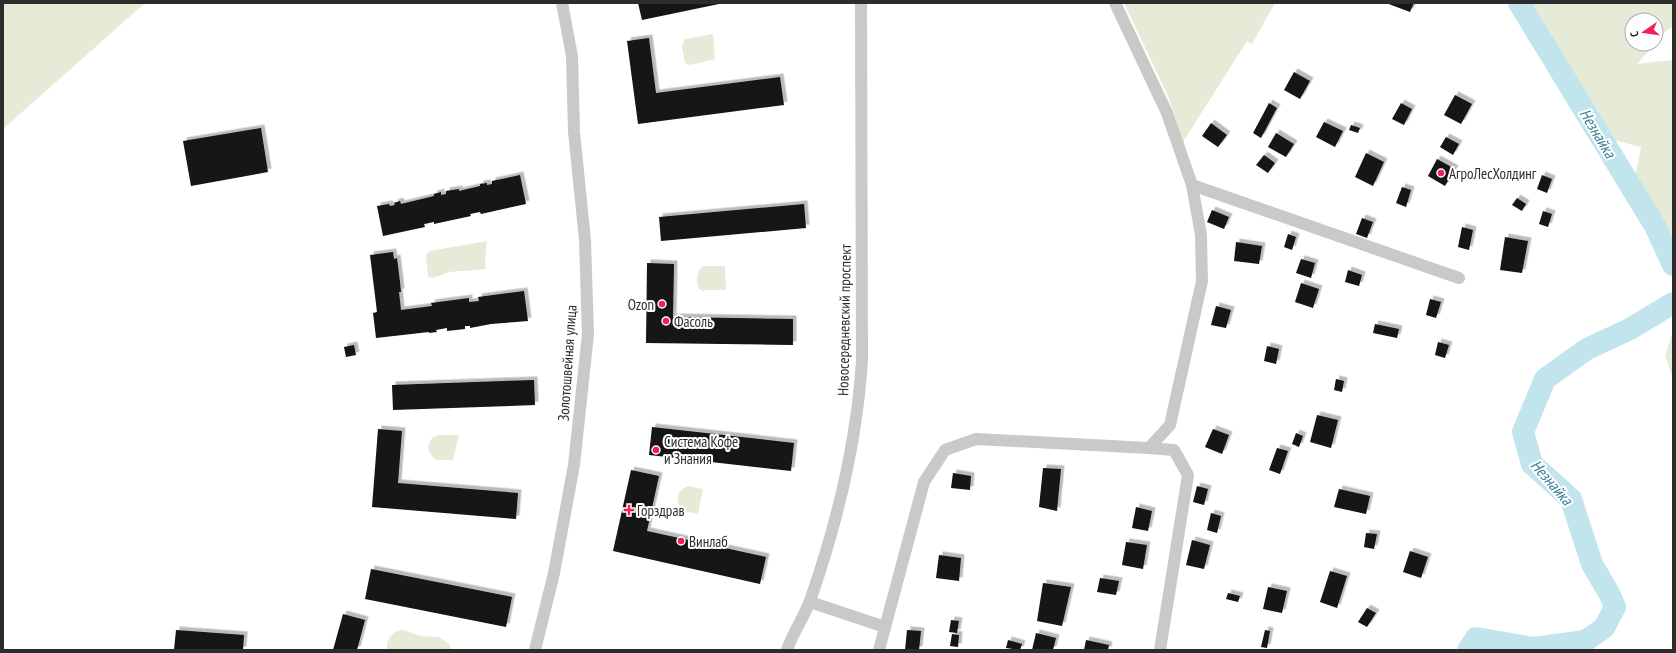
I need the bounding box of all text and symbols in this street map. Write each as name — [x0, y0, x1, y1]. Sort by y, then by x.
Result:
north arrow — [1624, 12, 1664, 52]
text: С — [1627, 30, 1642, 38]
water label: Незнайка — [1576, 105, 1621, 163]
place label: АгроЛесХолдинг — [1449, 164, 1537, 183]
marker: АгроЛесХолдинг — [1436, 168, 1446, 178]
street label: Новосередневский проспект — [833, 244, 855, 396]
place label: Ozon — [628, 295, 654, 314]
marker: Ozon — [657, 299, 667, 309]
street label: Золотошвейная улица — [553, 304, 581, 422]
place label: Фасоль — [674, 312, 713, 331]
marker: Фасоль — [661, 316, 671, 326]
place label: Система Кофе и Знания — [664, 432, 738, 468]
marker: Система Кофе и Знания — [651, 445, 661, 455]
water label: Незнайка — [1527, 455, 1578, 510]
place label: Горздрав — [637, 501, 684, 520]
marker: Горздрав — [624, 505, 634, 515]
place label: Винлаб — [689, 532, 728, 551]
marker: Винлаб — [676, 536, 686, 546]

